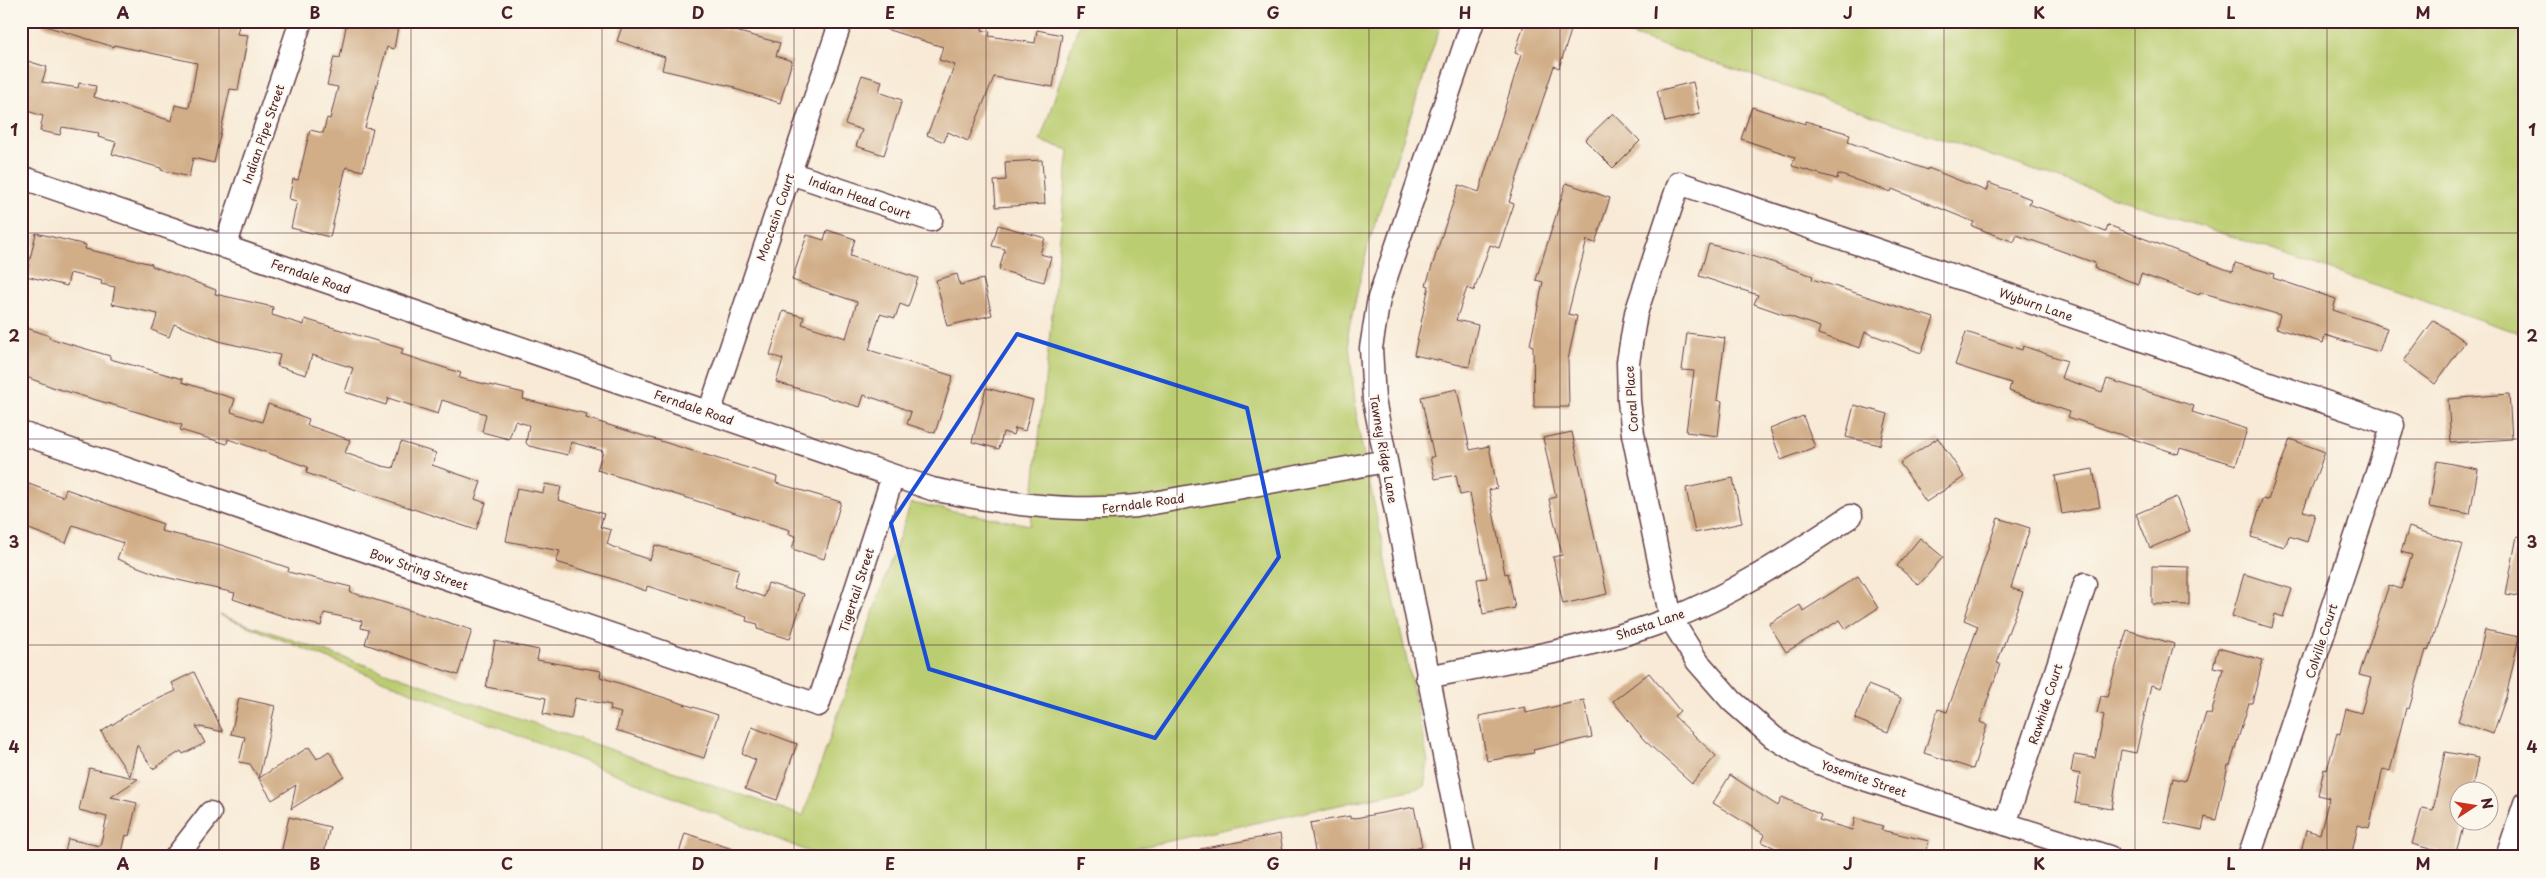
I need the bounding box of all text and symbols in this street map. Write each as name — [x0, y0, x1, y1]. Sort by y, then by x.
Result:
text: A — [117, 0, 130, 24]
text: B — [310, 0, 321, 24]
text: C — [501, 0, 513, 24]
text: D — [692, 0, 704, 24]
text: E — [885, 0, 895, 24]
text: F — [1076, 0, 1086, 24]
text: G — [1266, 0, 1280, 24]
text: H — [1459, 0, 1471, 24]
text: I — [1653, 0, 1659, 24]
text: J — [1843, 0, 1853, 24]
text: K — [2033, 0, 2045, 24]
text: L — [2226, 0, 2236, 24]
text: M — [2415, 0, 2431, 24]
street label: Indian Pipe Street — [238, 82, 288, 186]
text: 1 — [10, 117, 18, 141]
text: 1 — [2528, 117, 2536, 141]
street label: Moccasin Court — [752, 171, 798, 263]
street label: Indian Head Court — [807, 171, 914, 223]
street label: Ferndale Road — [269, 254, 353, 298]
street label: Wyburn Lane — [1997, 283, 2076, 325]
text: 2 — [8, 323, 20, 347]
text: 2 — [2526, 323, 2538, 347]
street label: Coral Place — [1620, 365, 1642, 433]
street label: Ferndale Road — [652, 385, 736, 429]
street label: Tawney Ridge Lane — [1366, 393, 1402, 505]
street label: Ferndale Road — [1101, 488, 1185, 518]
text: 3 — [9, 529, 19, 553]
text: 3 — [2527, 529, 2537, 553]
street label: Bow String Street — [367, 544, 471, 594]
street label: Tigertail Street — [834, 545, 878, 635]
street label: Colville Court — [2300, 601, 2342, 681]
street label: Shasta Lane — [1613, 604, 1687, 644]
street label: Rawhide Court — [2023, 661, 2067, 747]
text: 4 — [9, 734, 20, 758]
text: 4 — [2527, 734, 2538, 758]
street label: Yosemite Street — [1819, 755, 1909, 801]
north arrow — [2448, 780, 2498, 830]
text: N — [2476, 796, 2499, 811]
text: A — [117, 851, 130, 875]
text: B — [310, 851, 321, 875]
text: C — [501, 851, 513, 875]
text: D — [692, 851, 704, 875]
text: E — [885, 851, 895, 875]
text: F — [1076, 851, 1086, 875]
text: G — [1266, 851, 1280, 875]
text: H — [1459, 851, 1471, 875]
text: I — [1653, 851, 1659, 875]
text: J — [1843, 851, 1853, 875]
text: K — [2033, 851, 2045, 875]
text: L — [2226, 851, 2236, 875]
text: M — [2415, 851, 2431, 875]

